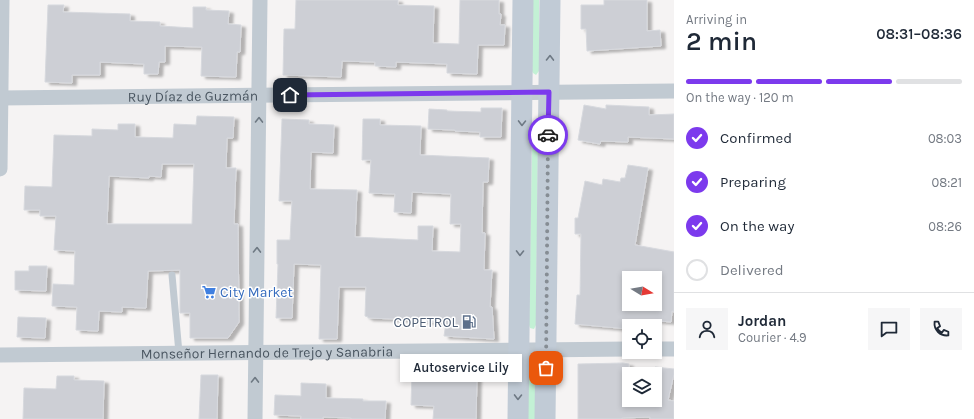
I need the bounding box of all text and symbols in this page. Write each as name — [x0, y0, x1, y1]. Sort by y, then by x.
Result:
text: Arriving in — [686, 12, 747, 27]
text: 08:31–08:36 — [876, 25, 962, 43]
text: 2 min — [686, 26, 757, 57]
one-way arrow — [545, 55, 554, 61]
pin — [273, 78, 307, 112]
icon: home — [279, 84, 301, 106]
street label: Ruy Díaz de Guzmán — [128, 87, 258, 106]
text: On the way · 120 m — [686, 90, 794, 105]
courier — [528, 115, 568, 155]
one-way arrow — [255, 117, 263, 123]
one-way arrow — [517, 120, 526, 126]
icon: car — [537, 124, 559, 146]
icon: check — [686, 127, 708, 149]
text: Confirmed — [720, 129, 792, 147]
text: 08:03 — [928, 131, 962, 146]
icon: check — [686, 171, 708, 193]
text: Preparing — [720, 173, 786, 191]
text: 08:21 — [931, 175, 962, 190]
icon: check — [686, 215, 708, 237]
text: On the way — [720, 217, 794, 235]
text: 08:26 — [928, 219, 962, 234]
one-way arrow — [253, 247, 261, 253]
one-way arrow — [516, 250, 524, 256]
text: Delivered — [720, 261, 784, 279]
north arrow — [622, 271, 662, 311]
map controls — [622, 271, 662, 407]
supermarket icon: City Market — [201, 284, 217, 300]
place label: City Market — [220, 284, 293, 301]
button: person — [686, 308, 728, 350]
button: chat — [868, 308, 910, 350]
button: phone — [920, 308, 962, 350]
text: Jordan — [738, 312, 786, 330]
place label: COPETROL — [394, 314, 458, 331]
fuel station icon: COPETROL — [461, 314, 477, 330]
button: locate — [622, 319, 662, 359]
text: Courier · 4.9 — [738, 330, 807, 345]
street label: Monseñor Hernando de Trejo y Sanabria — [141, 343, 393, 363]
pin — [529, 351, 563, 385]
callout: Autoservice Lily — [400, 354, 522, 382]
icon: bag — [535, 357, 557, 379]
text: Autoservice Lily — [413, 360, 509, 375]
button: layers — [622, 367, 662, 407]
one-way arrow — [251, 377, 259, 383]
one-way arrow — [514, 394, 522, 400]

